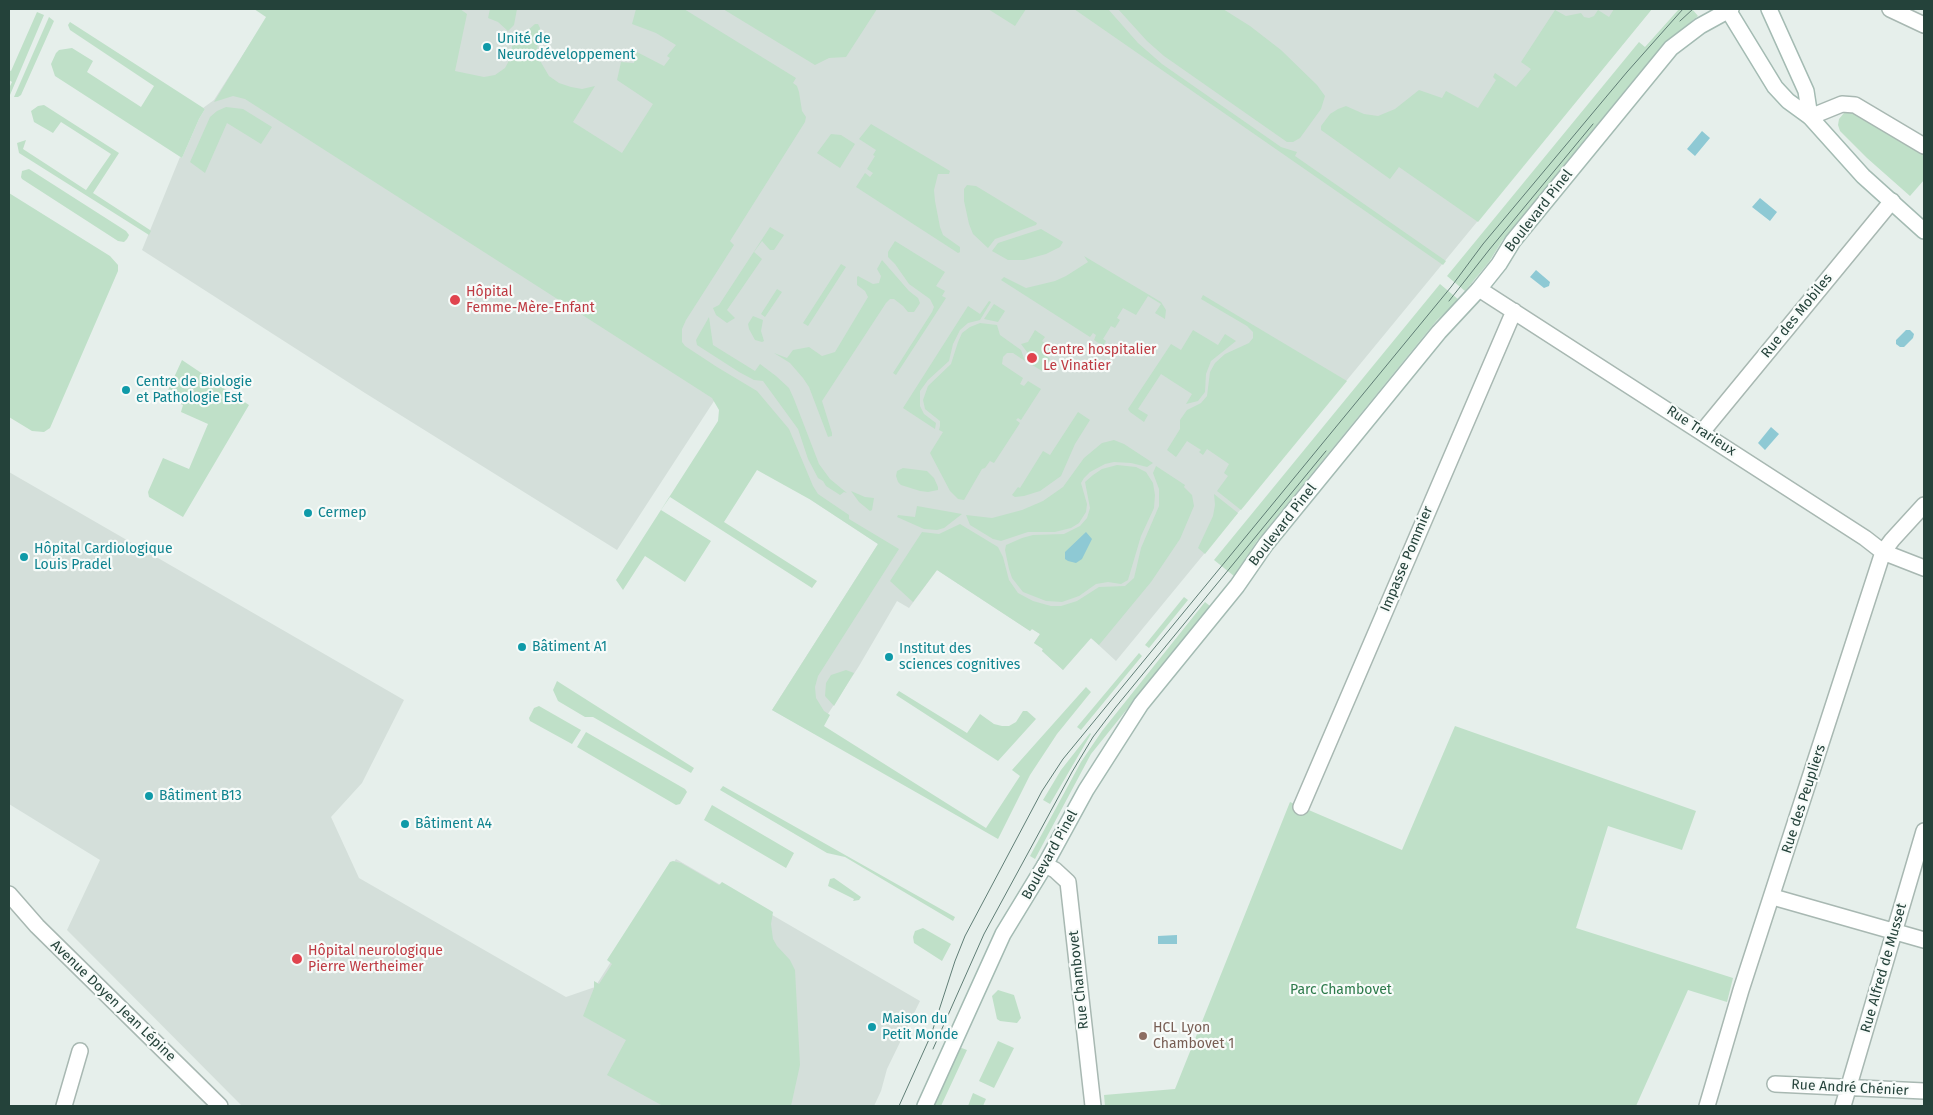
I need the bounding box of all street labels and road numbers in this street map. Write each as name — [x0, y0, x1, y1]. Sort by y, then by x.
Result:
street label: Boulevard Pinel — [1502, 167, 1576, 255]
street label: Rue des Mobiles — [1758, 270, 1836, 362]
street label: Rue Trarieux — [1663, 402, 1739, 460]
street label: Boulevard Pinel — [1246, 481, 1320, 569]
street label: Impasse Pommier — [1377, 504, 1437, 614]
street label: Rue des Peupliers — [1778, 742, 1830, 856]
street label: Boulevard Pinel — [1018, 807, 1082, 903]
street label: Rue Alfred de Musset — [1857, 901, 1911, 1035]
street label: Rue Chambovet — [1065, 930, 1093, 1030]
street label: Avenue Doyen Jean Lépine — [47, 937, 179, 1065]
street label: Rue André Chénier — [1791, 1077, 1909, 1099]

